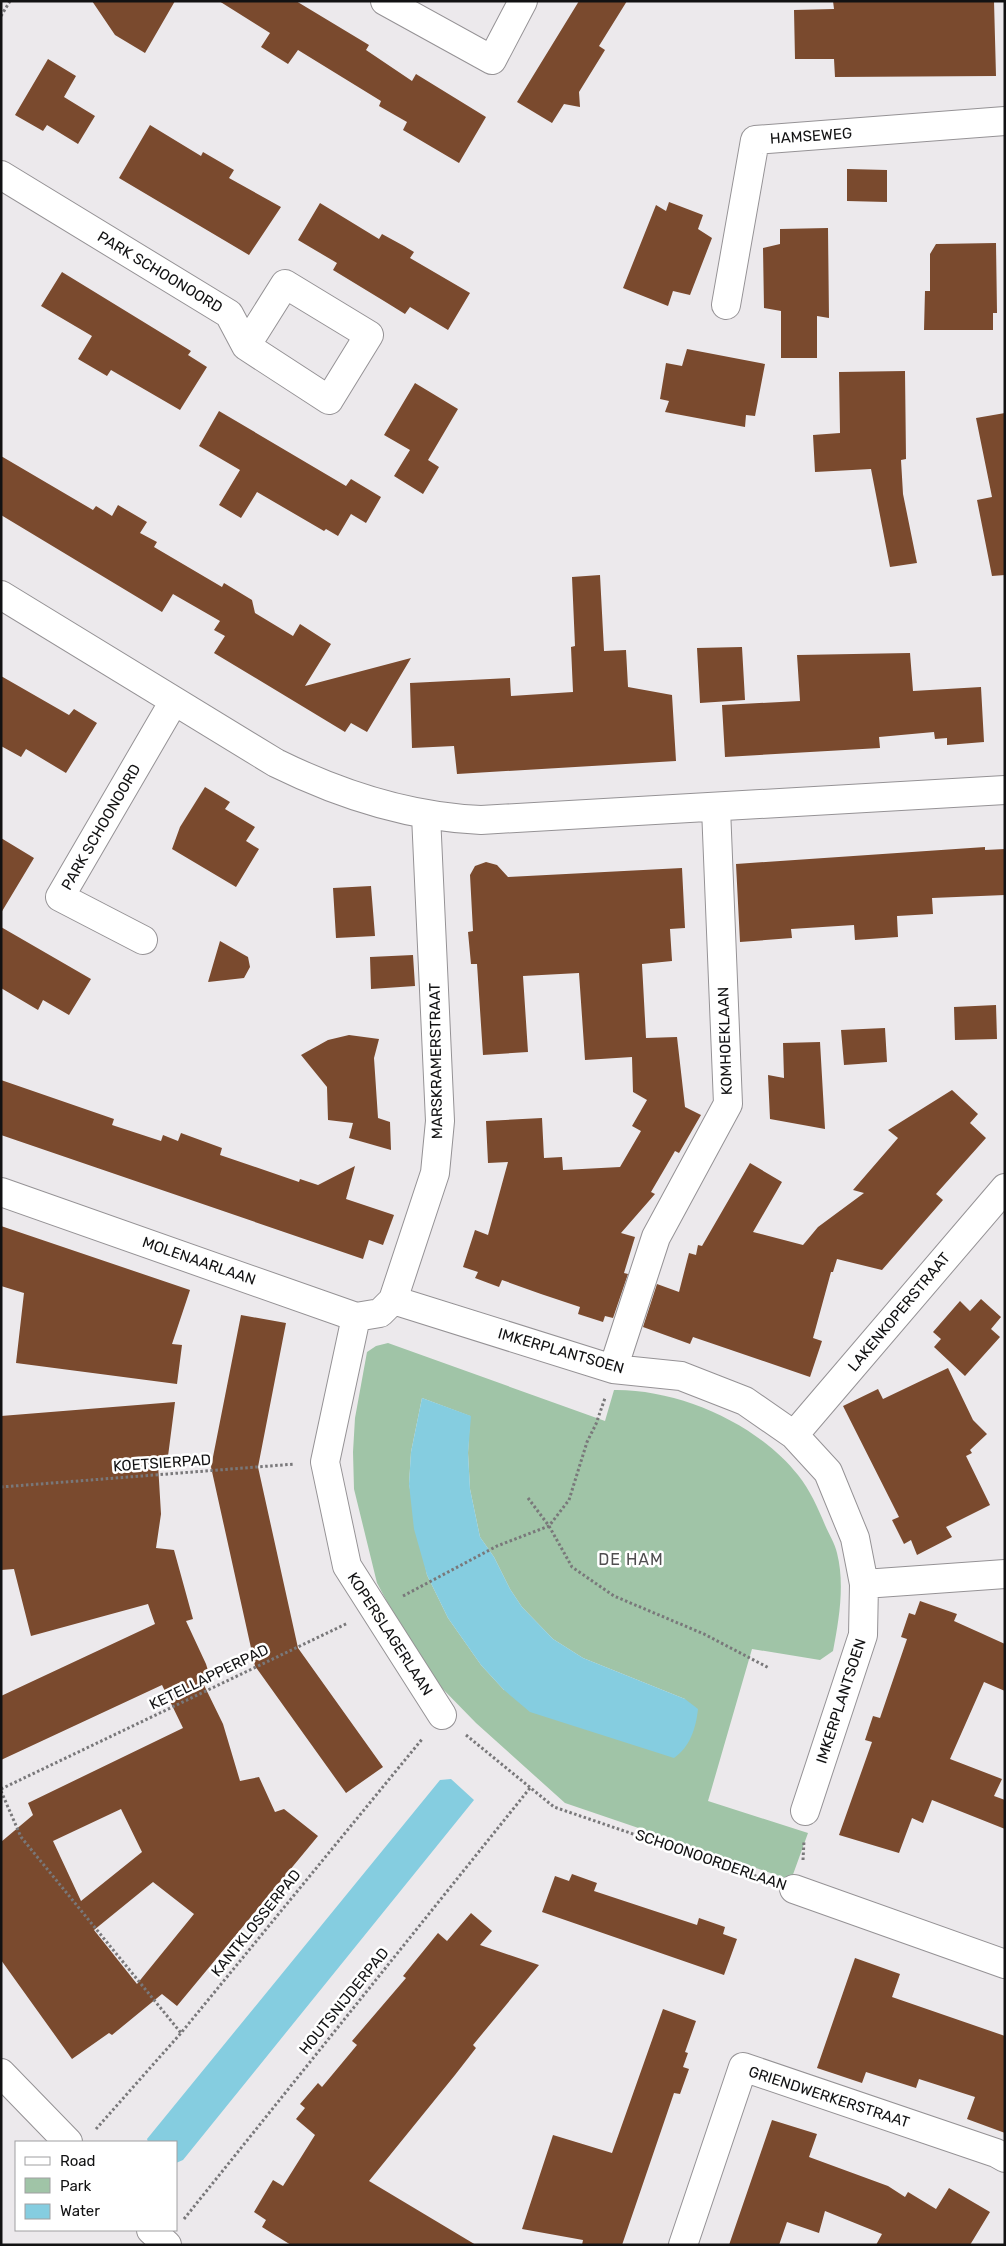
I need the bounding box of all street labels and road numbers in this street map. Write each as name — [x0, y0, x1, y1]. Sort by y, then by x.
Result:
street label: HAMSEWEG — [769, 124, 853, 148]
street label: PARK SCHOONOORD — [94, 228, 226, 316]
street label: PARK SCHOONOORD — [58, 761, 144, 893]
street label: MARSKRAMERSTRAAT — [426, 982, 446, 1139]
street label: KOMHOEKLAAN — [714, 986, 736, 1096]
street label: MOLENAARLAAN — [140, 1233, 258, 1289]
street label: LAKENKOPERSTRAAT — [844, 1249, 954, 1375]
street label: IMKERPLANTSOEN — [496, 1324, 626, 1378]
street label: KOETSIERPAD — [112, 1451, 212, 1475]
street label: KOPERSLAGERLAAN — [344, 1569, 436, 1699]
street label: IMKERPLANTSOEN — [812, 1636, 870, 1766]
street label: KETELLAPPERPAD — [146, 1640, 272, 1714]
street label: SCHOONOORDERLAAN — [633, 1826, 789, 1894]
street label: KANTKLOSSERPAD — [207, 1866, 305, 1980]
street label: HOUTSNIJDERPAD — [295, 1944, 393, 2058]
street label: GRIENDWERKERSTRAAT — [746, 2062, 912, 2132]

